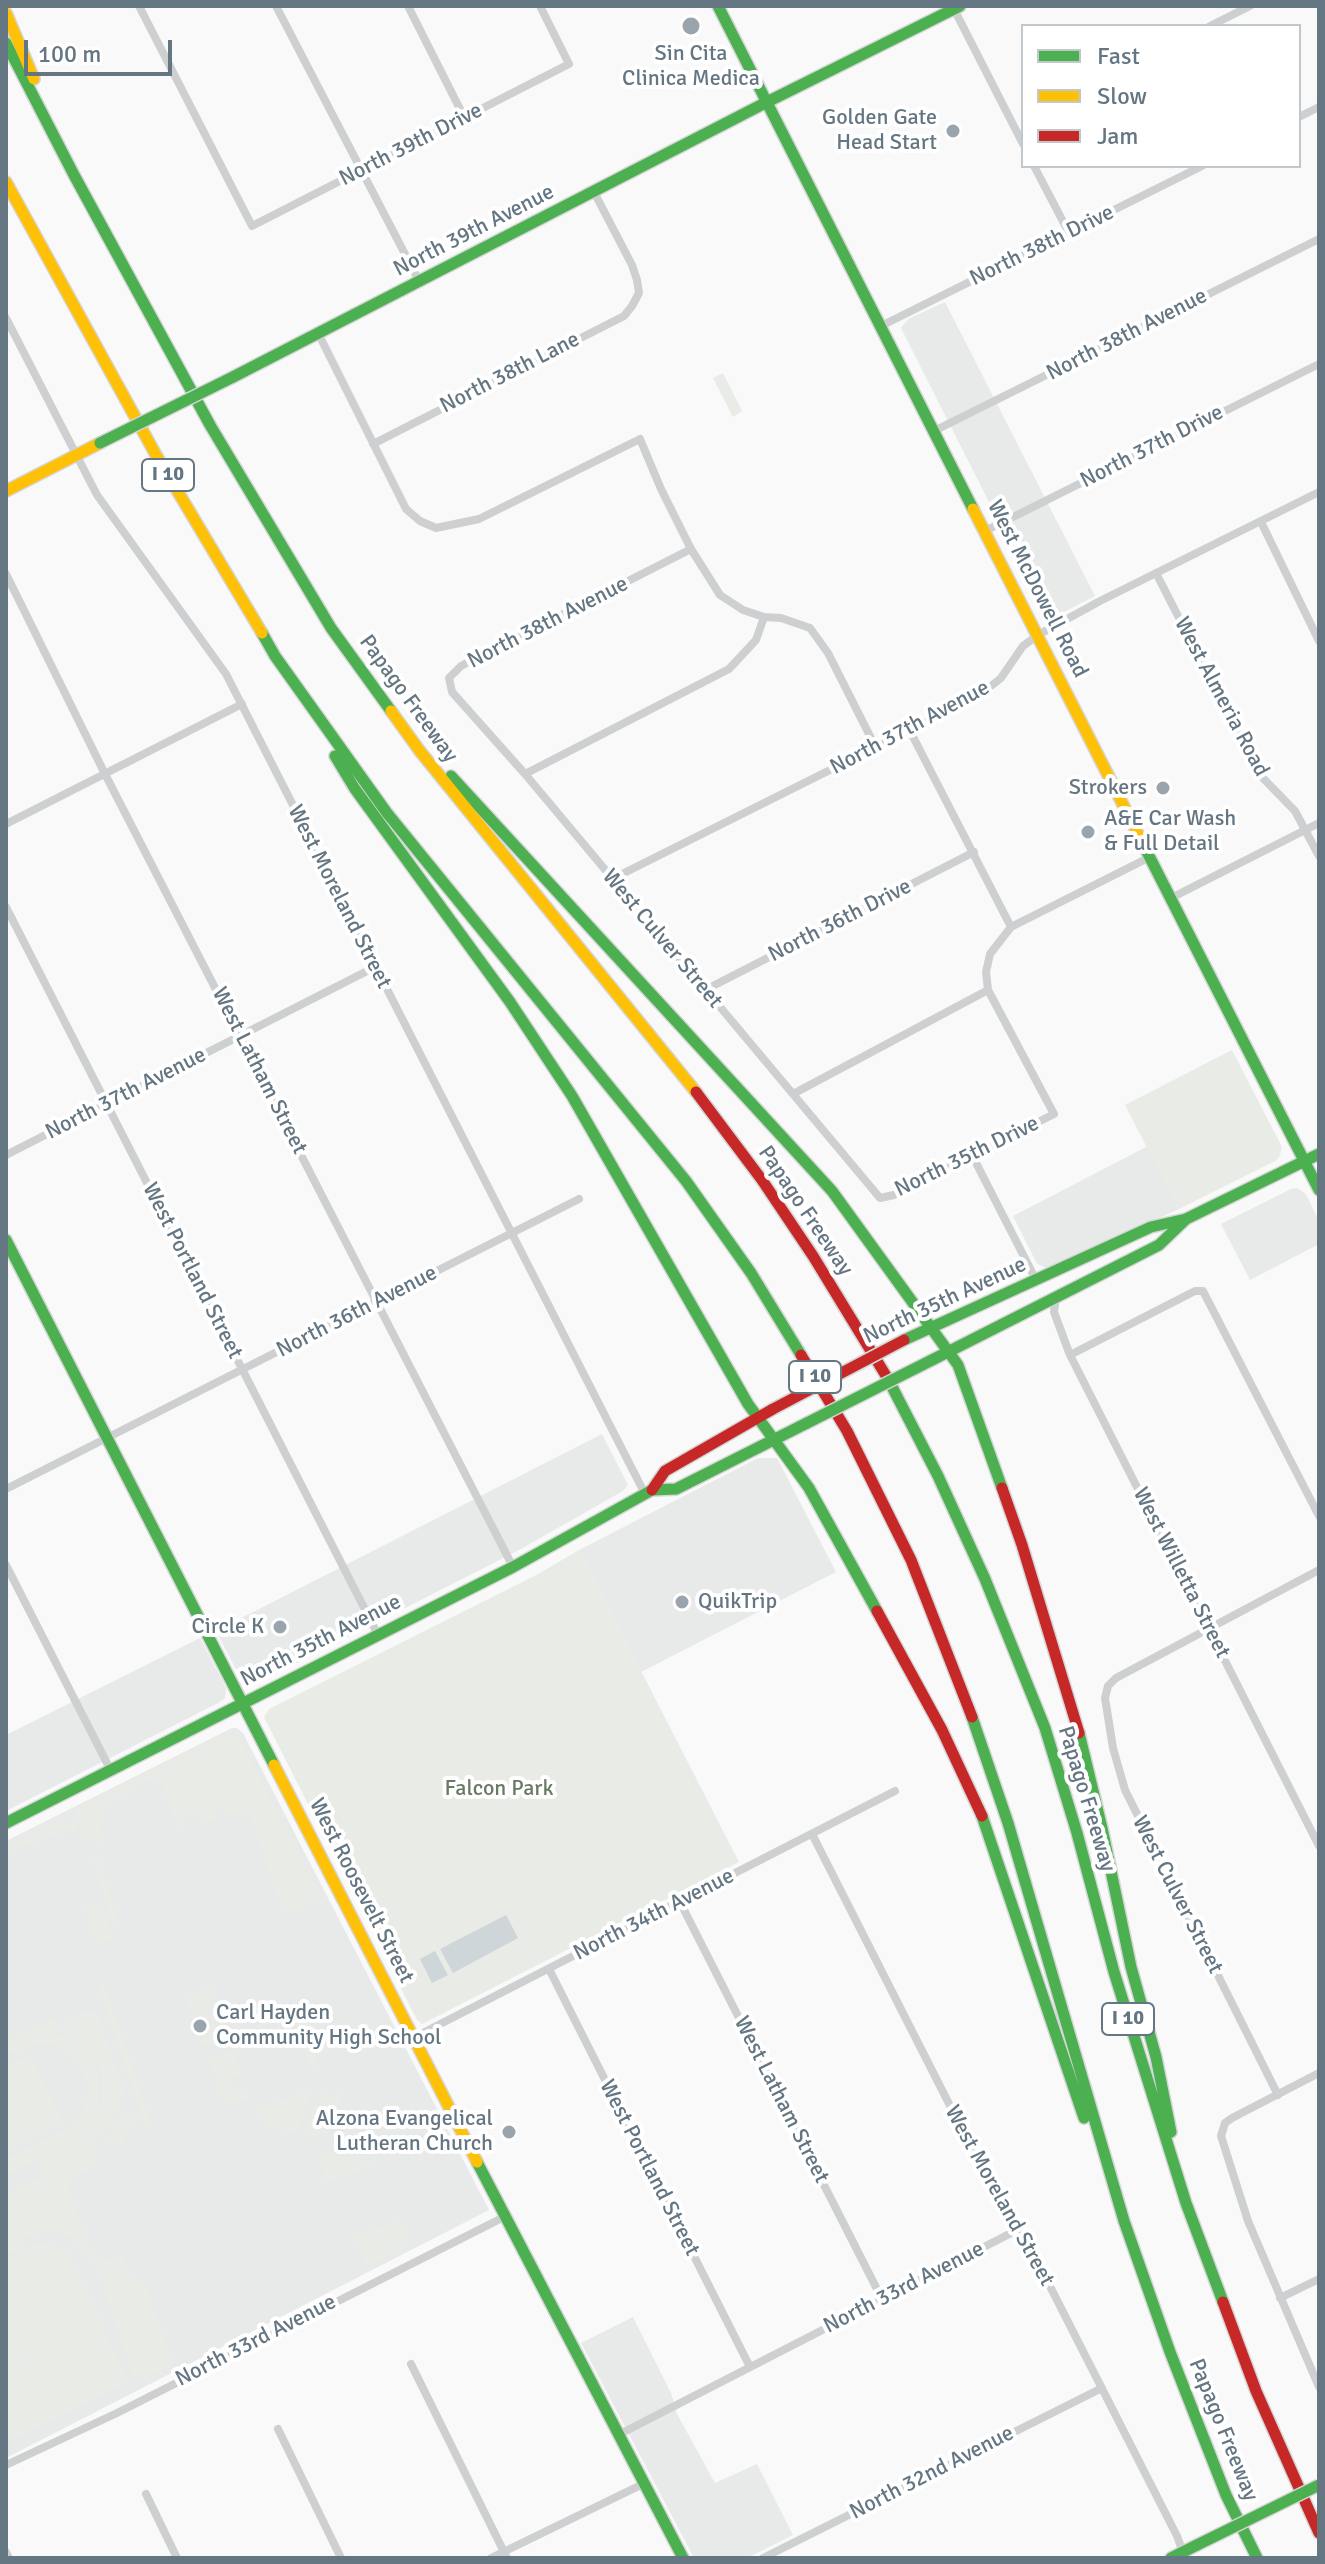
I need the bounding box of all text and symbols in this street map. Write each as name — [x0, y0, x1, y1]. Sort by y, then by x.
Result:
marker: Sin Cita Clinica Medica — [680, 15, 702, 37]
scale bar — [28, 24, 176, 74]
legend — [1021, 24, 1301, 168]
text: 100 m — [38, 39, 101, 69]
place label: Sin Cita Clinica Medica — [622, 41, 760, 92]
text: Fast — [1097, 41, 1140, 71]
text: Slow — [1097, 81, 1147, 111]
street label: North 39th Drive — [335, 98, 487, 192]
place label: Golden Gate Head Start — [822, 105, 937, 156]
text: Jam — [1097, 121, 1138, 151]
marker: Golden Gate Head Start — [944, 122, 962, 140]
street label: North 39th Avenue — [389, 179, 559, 283]
street label: North 38th Drive — [966, 200, 1118, 292]
street label: North 38th Avenue — [1042, 283, 1212, 387]
street label: North 38th Lane — [436, 326, 584, 420]
street label: North 37th Drive — [1076, 400, 1228, 494]
road number: I 10 — [142, 459, 194, 491]
street label: West McDowell Road — [981, 496, 1093, 682]
street label: North 38th Avenue — [463, 571, 633, 675]
street label: West Almeria Road — [1168, 613, 1274, 781]
street label: Papago Freeway — [353, 630, 463, 768]
street label: North 37th Avenue — [826, 675, 994, 781]
place label: Strokers — [1069, 775, 1147, 801]
marker: Strokers — [1154, 779, 1172, 797]
street label: West Moreland Street — [281, 801, 397, 993]
place label: A&E Car Wash & Full Detail — [1104, 806, 1236, 858]
marker: A&E Car Wash & Full Detail — [1079, 823, 1097, 841]
street label: West Culver Street — [596, 864, 728, 1014]
street label: North 36th Drive — [764, 874, 916, 968]
street label: West Latham Street — [206, 983, 312, 1159]
street label: North 37th Avenue — [41, 1042, 211, 1146]
street label: North 35th Drive — [891, 1111, 1043, 1203]
street label: Papago Freeway — [752, 1141, 858, 1281]
street label: West Portland Street — [136, 1179, 248, 1363]
street label: North 35th Avenue — [859, 1252, 1031, 1350]
street label: North 36th Avenue — [272, 1260, 442, 1364]
road number: I 10 — [789, 1361, 841, 1393]
street label: West Willetta Street — [1127, 1483, 1235, 1663]
street label: North 35th Avenue — [236, 1589, 406, 1693]
place label: QuikTrip — [698, 1589, 777, 1615]
marker: QuikTrip — [673, 1593, 691, 1611]
place label: Circle K — [192, 1614, 264, 1640]
marker: Circle K — [271, 1618, 289, 1636]
street label: Papago Freeway — [1051, 1723, 1121, 1875]
park label: Falcon Park — [445, 1776, 553, 1802]
street label: West Roosevelt Street — [303, 1794, 419, 1988]
street label: West Culver Street — [1126, 1812, 1228, 1978]
street label: North 34th Avenue — [569, 1863, 739, 1967]
place label: Carl Hayden Community High School — [216, 2000, 442, 2052]
road number: I 10 — [1102, 2003, 1154, 2035]
street label: West Latham Street — [728, 2012, 834, 2188]
marker: Carl Hayden Community High School — [191, 2017, 209, 2035]
street label: West Portland Street — [593, 2076, 705, 2260]
street label: West Moreland Street — [938, 2101, 1060, 2291]
place label: Alzona Evangelical Lutheran Church — [316, 2106, 493, 2158]
marker: Alzona Evangelical Lutheran Church — [500, 2123, 518, 2141]
street label: North 33rd Avenue — [819, 2236, 989, 2340]
street label: North 33rd Avenue — [171, 2289, 341, 2393]
street label: Papago Freeway — [1182, 2355, 1264, 2505]
street label: North 32nd Avenue — [846, 2420, 1018, 2526]

